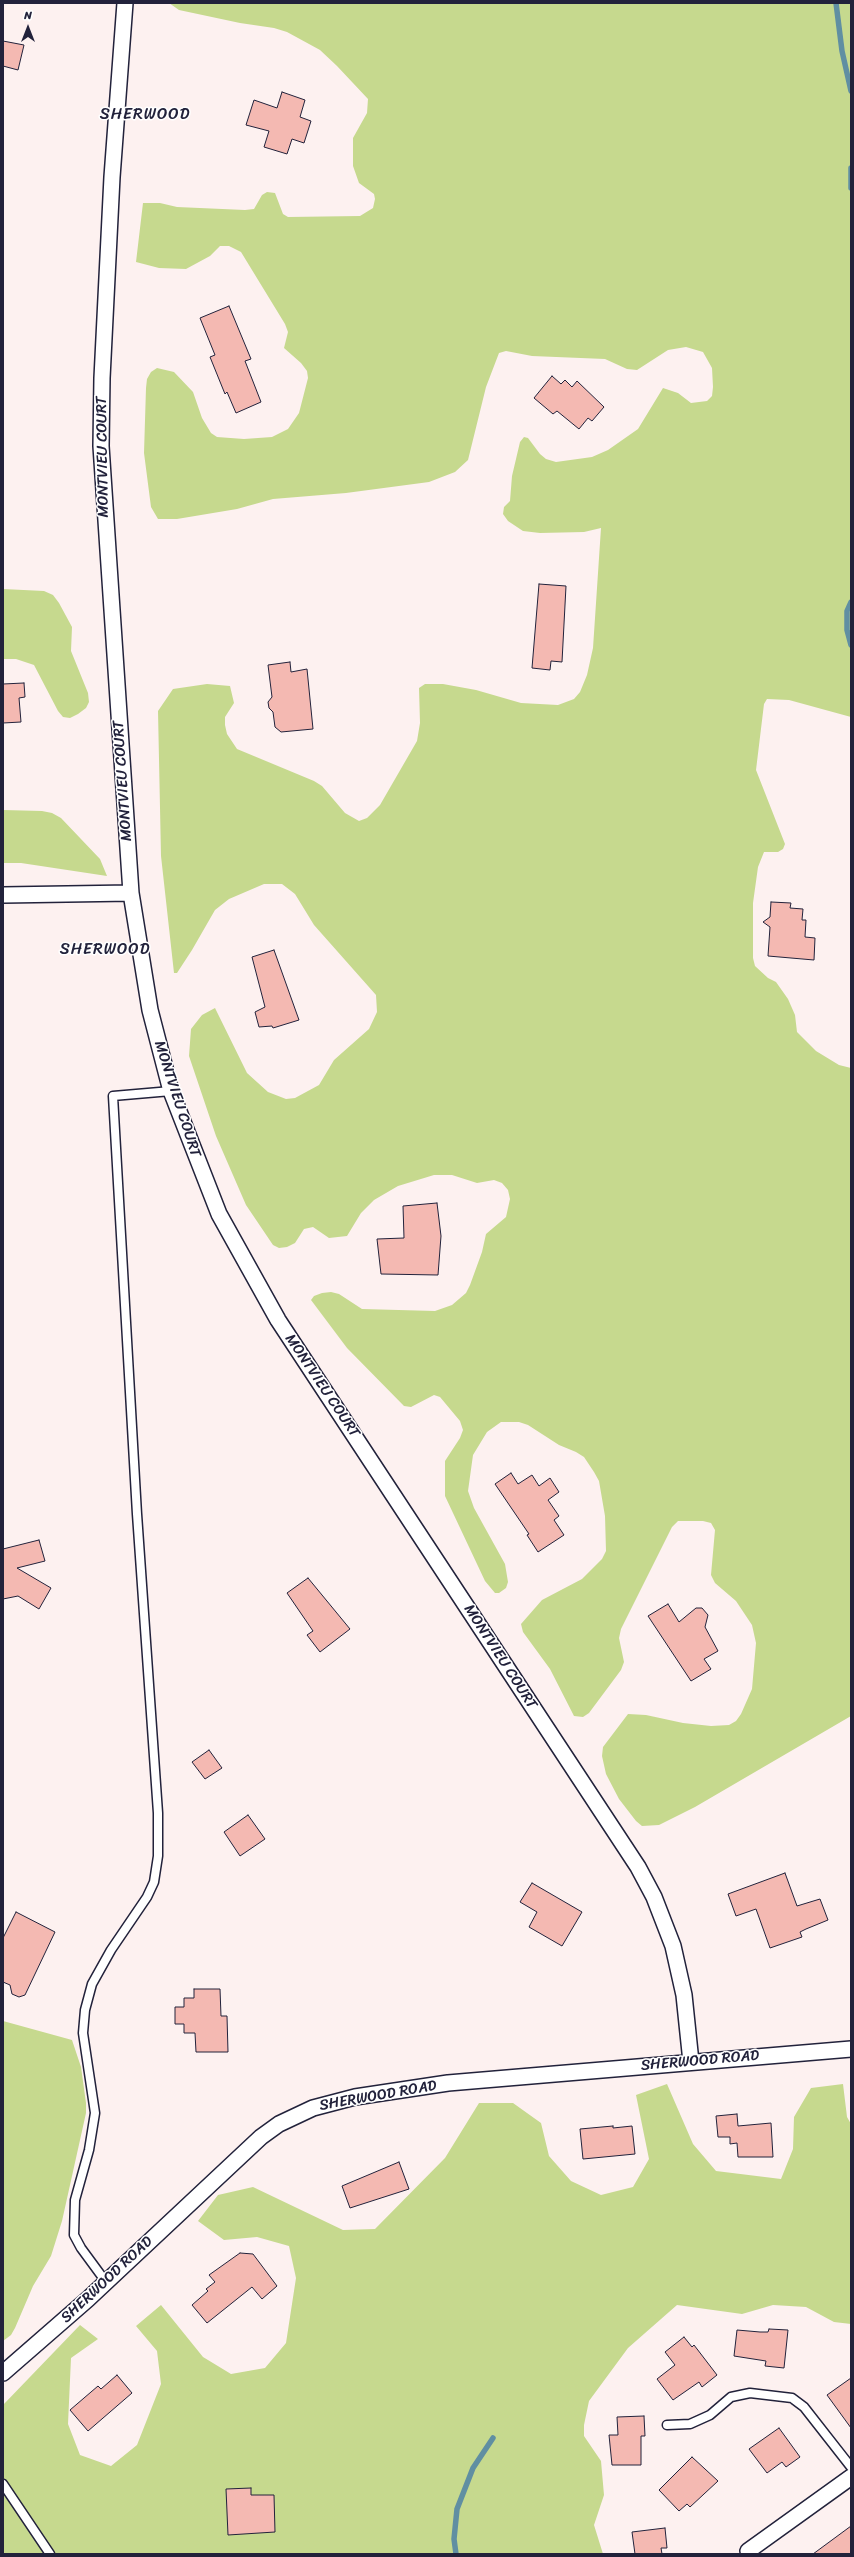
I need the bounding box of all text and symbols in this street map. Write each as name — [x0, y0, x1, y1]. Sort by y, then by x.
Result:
text: N — [24, 6, 32, 25]
north arrow — [8, 8, 48, 48]
district label: SHERWOOD — [100, 105, 190, 125]
street label: MONTVIEU COURT — [93, 396, 113, 518]
street label: MONTVIEU COURT — [110, 720, 136, 842]
district label: SHERWOOD — [60, 940, 150, 960]
street label: MONTVIEU COURT — [150, 1039, 204, 1159]
street label: MONTVIEU COURT — [281, 1331, 363, 1441]
street label: MONTVIEU COURT — [459, 1601, 541, 1713]
street label: SHERWOOD ROAD — [640, 2047, 760, 2075]
street label: SHERWOOD ROAD — [318, 2077, 438, 2115]
street label: SHERWOOD ROAD — [57, 2233, 157, 2327]

